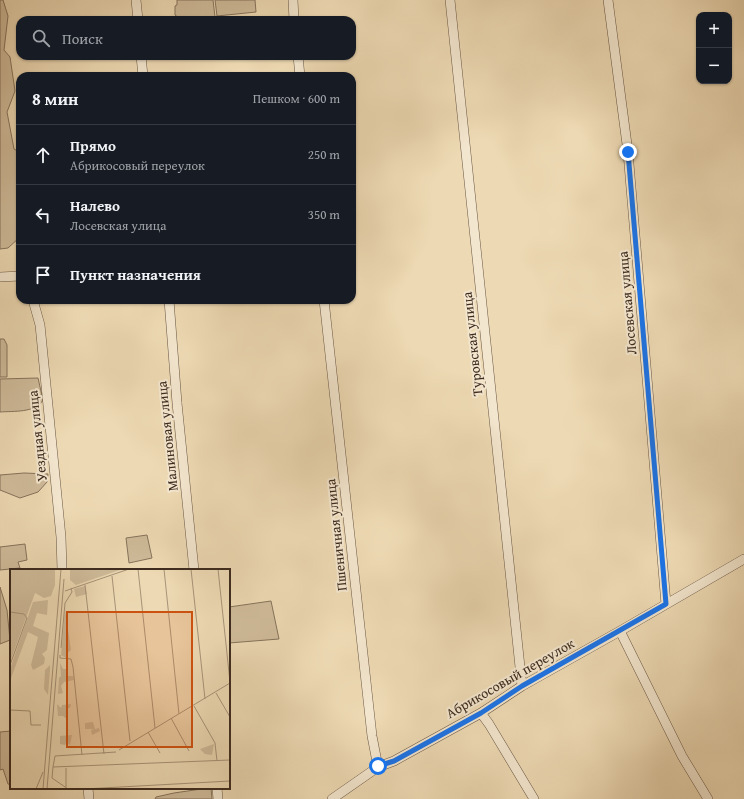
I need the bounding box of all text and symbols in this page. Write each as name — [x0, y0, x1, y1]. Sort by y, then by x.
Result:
map controls — [696, 12, 732, 84]
button: + — [696, 12, 732, 48]
search box — [16, 16, 356, 60]
icon: search — [30, 27, 52, 49]
text: Поиск — [62, 28, 103, 49]
button: − — [696, 48, 732, 84]
text: 8 мин — [32, 86, 78, 111]
text: Пешком · 600 m — [253, 89, 340, 108]
text: Прямо — [70, 135, 116, 156]
route end — [619, 143, 637, 161]
icon: ahead — [32, 144, 54, 166]
text: 250 m — [308, 145, 340, 164]
text: Абрикосовый переулок — [70, 156, 205, 175]
text: Налево — [70, 195, 120, 216]
icon: left — [32, 204, 54, 226]
text: 350 m — [308, 205, 340, 224]
text: Лосевская улица — [70, 216, 166, 235]
street label: Лосевская улица — [612, 250, 641, 356]
icon: arrive — [32, 264, 54, 286]
text: Пункт назначения — [70, 264, 201, 285]
street label: Туровская улица — [457, 291, 487, 397]
street label: Малиновая улица — [151, 380, 183, 492]
street label: Уездная улица — [22, 389, 52, 483]
street label: Пшеничная улица — [320, 477, 352, 592]
inset map — [10, 569, 230, 789]
street label: Абрикосовый переулок — [442, 633, 578, 723]
route start — [369, 757, 387, 775]

